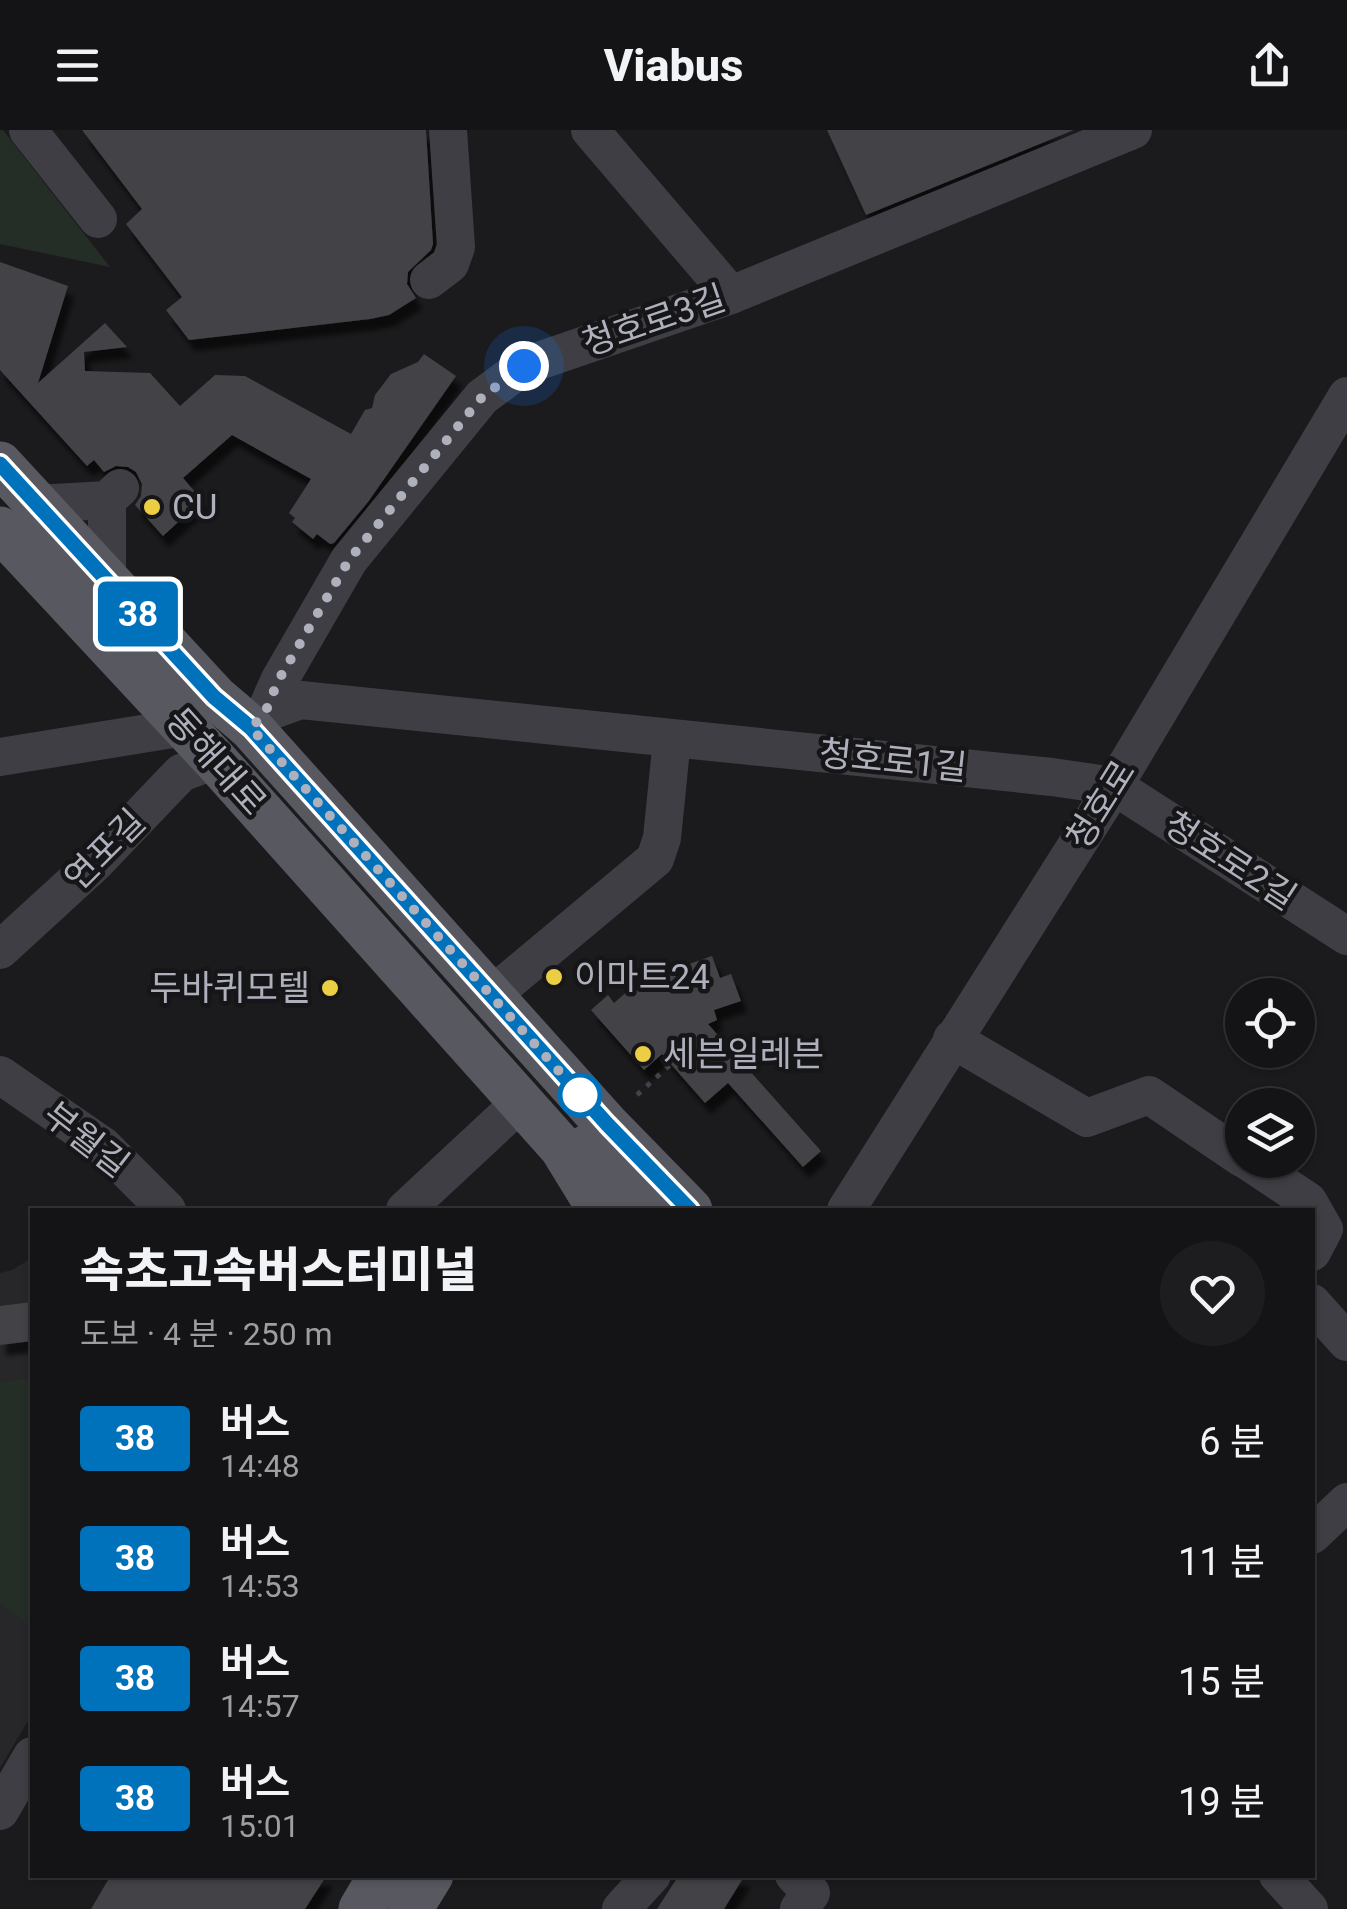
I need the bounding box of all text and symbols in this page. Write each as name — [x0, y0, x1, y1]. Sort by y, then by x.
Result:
icon: menu — [50, 38, 105, 93]
icon: share — [1242, 38, 1297, 93]
text: Viabus — [604, 39, 743, 92]
street label: 청호로3길 — [577, 277, 731, 365]
your location — [499, 341, 549, 391]
place label: CU — [172, 487, 217, 528]
marker: CU — [141, 496, 163, 518]
line badge: 38 — [93, 582, 183, 646]
text: 38 — [118, 594, 158, 635]
street label: 동해대로 — [158, 700, 274, 824]
street label: 청호로1길 — [817, 733, 969, 789]
street label: 청호로 — [1058, 753, 1144, 857]
street label: 연포길 — [56, 801, 154, 899]
street label: 청호로2길 — [1157, 803, 1303, 919]
place label: 이마트24 — [574, 957, 710, 998]
marker: 이마트24 — [543, 966, 565, 988]
place label: 두바퀴모텔 — [149, 968, 310, 1009]
marker: 두바퀴모텔 — [319, 977, 341, 999]
map controls — [1225, 978, 1315, 1178]
button: locate — [1225, 978, 1315, 1068]
place label: 세븐일레븐 — [663, 1034, 824, 1075]
marker: 세븐일레븐 — [632, 1043, 654, 1065]
unlabelled marker — [559, 1074, 601, 1116]
button: layers — [1225, 1088, 1315, 1178]
street label: 부월길 — [35, 1094, 137, 1186]
button: heart — [1160, 1241, 1265, 1346]
text: 속초고속버스터미널 — [80, 1242, 477, 1299]
text: 도보 · 4 분 · 250 m — [80, 1315, 333, 1353]
text: 버스 — [220, 1401, 290, 1445]
text: 38 — [115, 1418, 155, 1459]
text: 6 분 — [1199, 1420, 1265, 1464]
text: 14:48 — [220, 1447, 300, 1485]
text: 버스 — [220, 1521, 290, 1565]
text: 38 — [115, 1538, 155, 1579]
text: 11 분 — [1178, 1540, 1265, 1584]
text: 14:53 — [220, 1567, 300, 1605]
text: 버스 — [220, 1641, 290, 1685]
text: 38 — [115, 1658, 155, 1699]
text: 15 분 — [1178, 1660, 1265, 1704]
text: 14:57 — [220, 1687, 300, 1725]
text: 버스 — [220, 1761, 290, 1805]
text: 38 — [115, 1778, 155, 1819]
text: 19 분 — [1178, 1780, 1265, 1824]
text: 15:01 — [220, 1807, 300, 1845]

